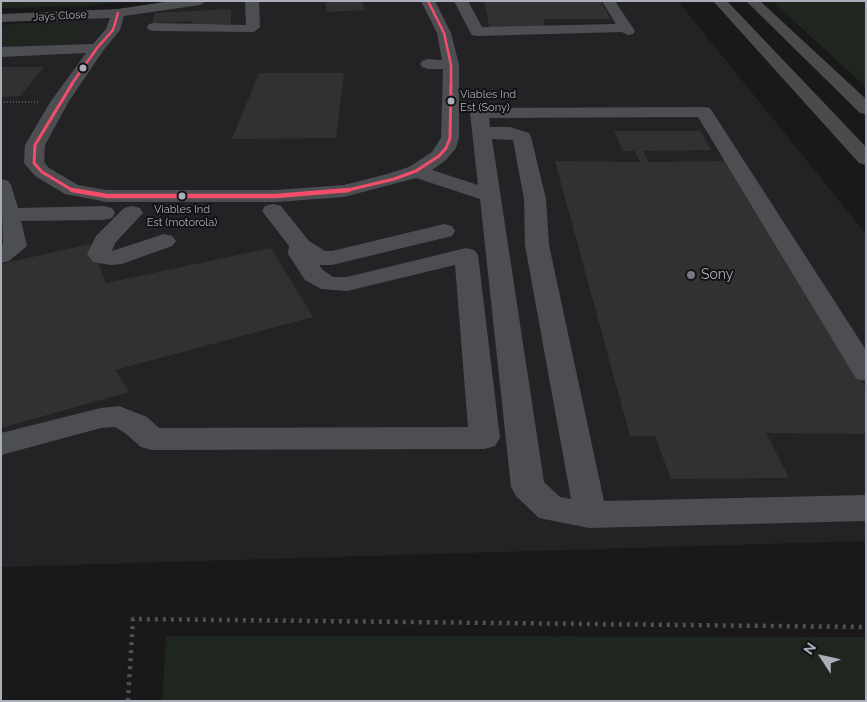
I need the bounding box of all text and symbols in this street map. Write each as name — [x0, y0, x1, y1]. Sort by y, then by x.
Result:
street label: Jays Close — [33, 8, 87, 24]
unlabelled marker — [78, 63, 88, 73]
place label: Viables Ind Est (Sony) — [460, 88, 516, 114]
marker: Viables Ind Est (Sony) — [446, 96, 456, 106]
marker: Viables Ind Est (motorola) — [177, 191, 187, 201]
place label: Viables Ind Est (motorola) — [147, 203, 217, 229]
place label: Sony — [701, 267, 733, 283]
marker: Sony — [685, 269, 697, 281]
north arrow — [797, 632, 847, 682]
text: N — [800, 639, 819, 657]

